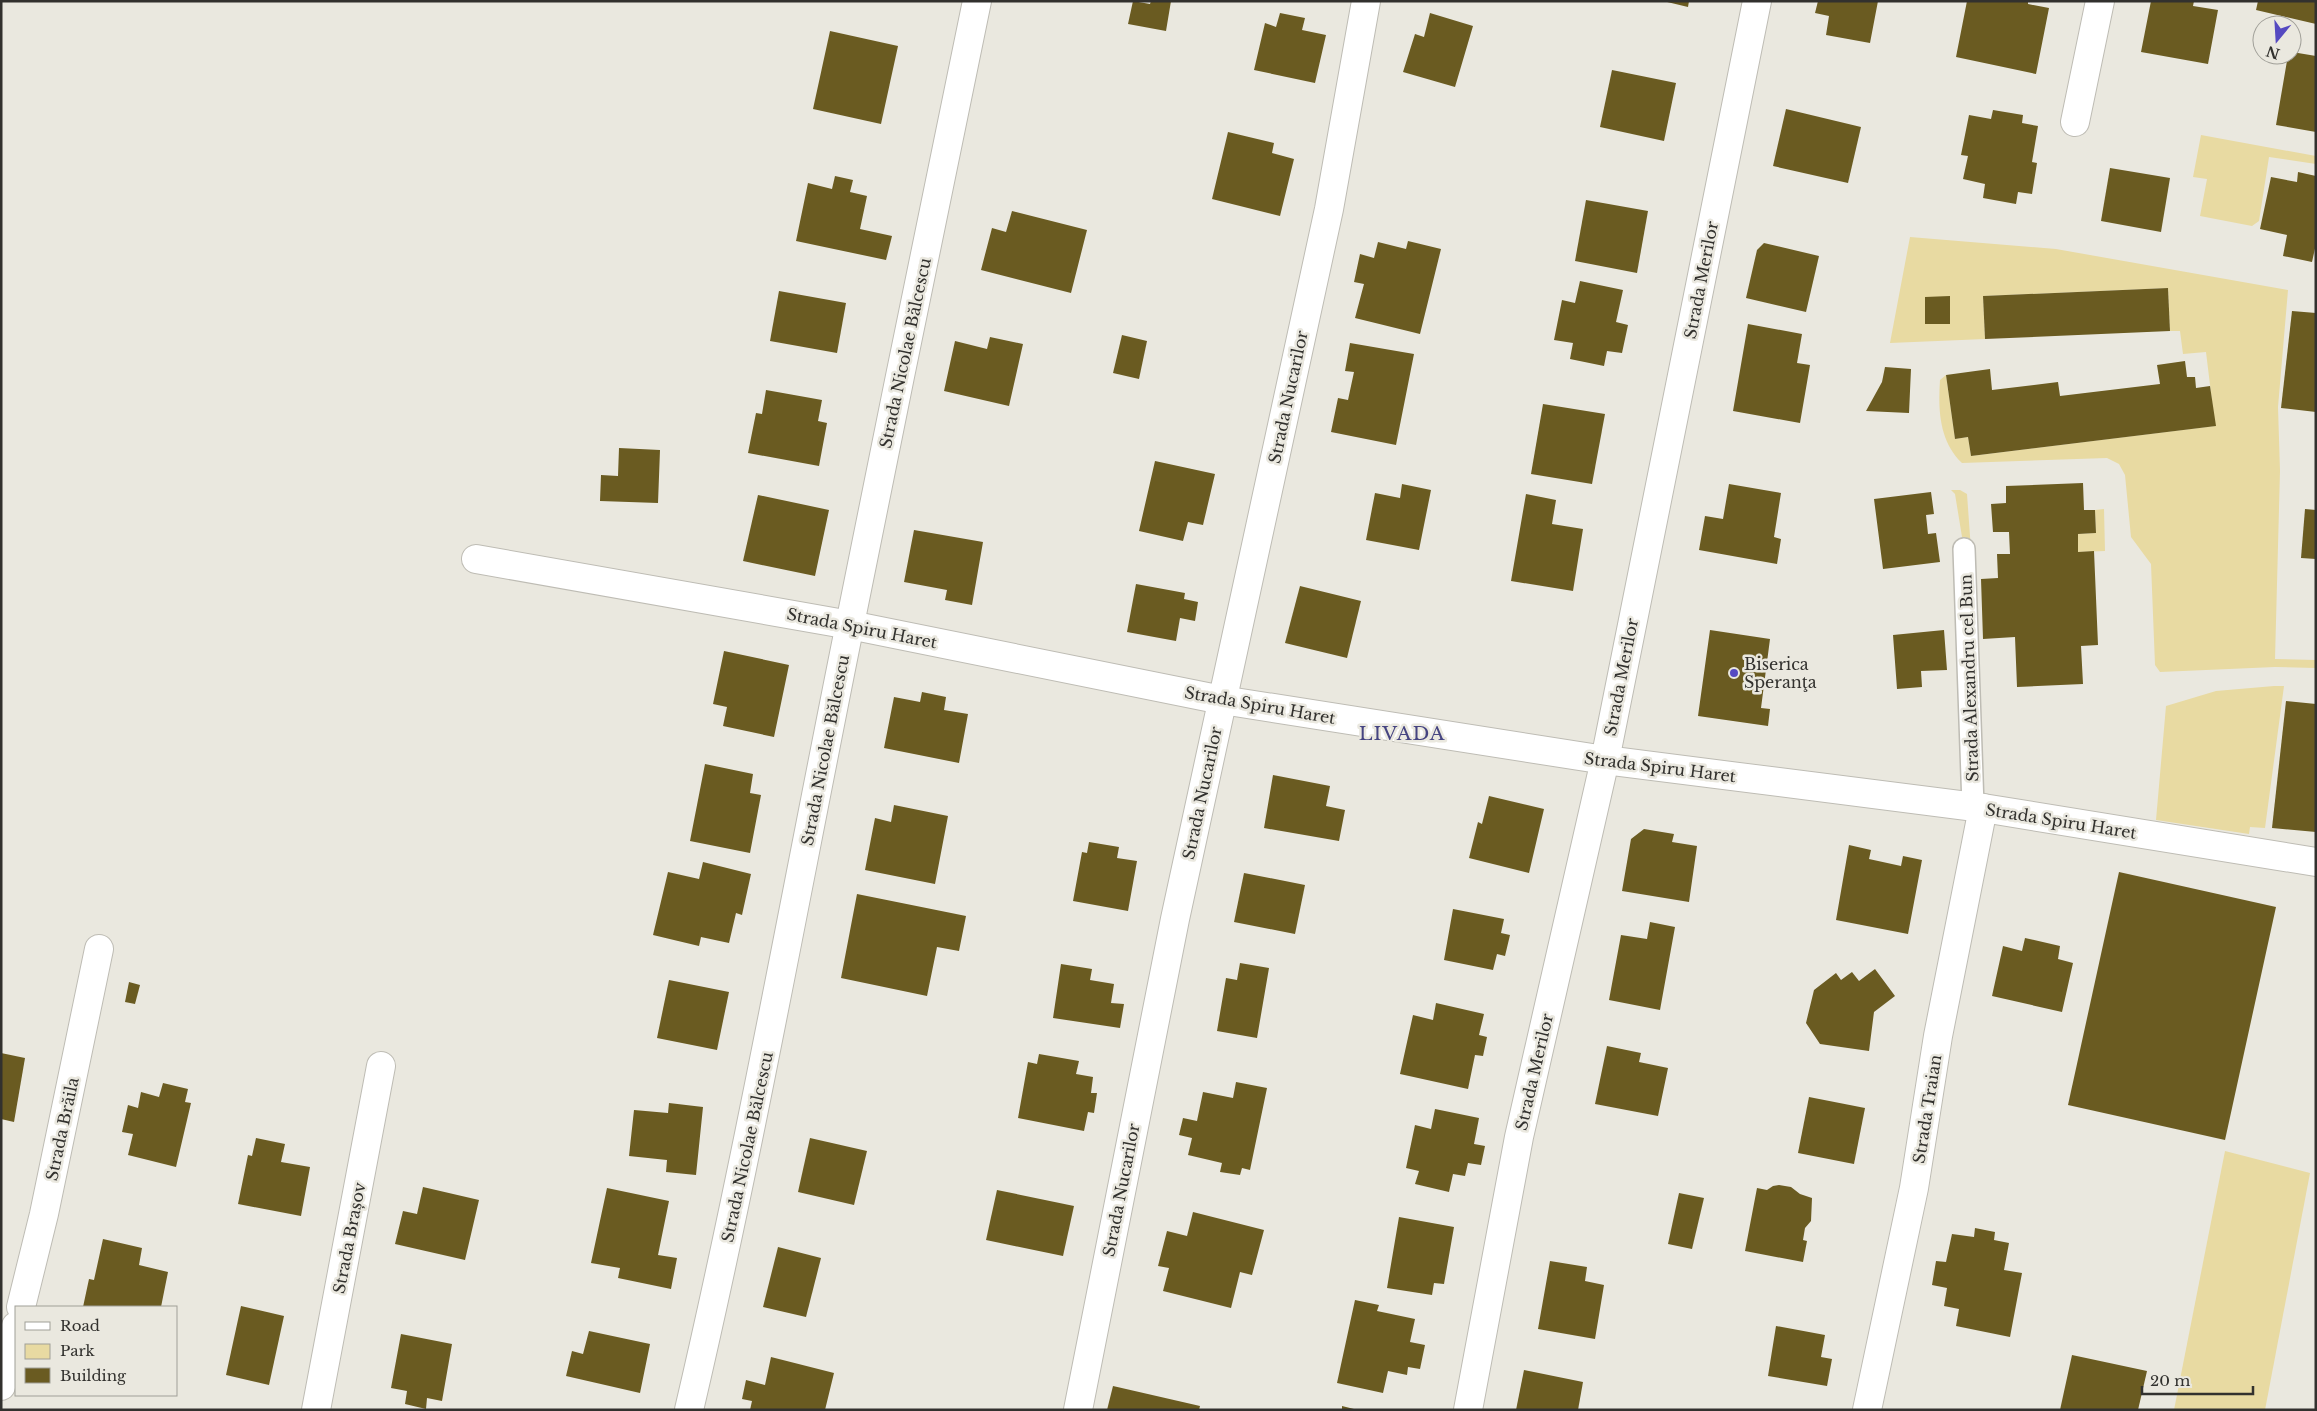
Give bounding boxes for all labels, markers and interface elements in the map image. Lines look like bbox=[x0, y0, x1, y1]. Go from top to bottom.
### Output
north arrow bbox=[2252, 15, 2302, 65]
text: N bbox=[2264, 42, 2282, 63]
street label: Strada Merilor bbox=[1680, 219, 1722, 341]
street label: Strada Nicolae Bălcescu bbox=[875, 256, 935, 450]
street label: Strada Nucarilor bbox=[1264, 328, 1312, 465]
street label: Strada Alexandru cel Bun bbox=[1955, 574, 1983, 782]
street label: Strada Spiru Haret bbox=[785, 604, 939, 652]
street label: Strada Merilor bbox=[1600, 616, 1642, 738]
street label: Strada Nicolae Bălcescu bbox=[797, 653, 853, 847]
place label: Biserica Speranţa bbox=[1744, 654, 1817, 692]
marker: Biserica Speranţa bbox=[1728, 667, 1740, 679]
street label: Strada Spiru Haret bbox=[1183, 682, 1337, 728]
district label: LIVADA bbox=[1359, 722, 1445, 745]
street label: Strada Nucarilor bbox=[1178, 724, 1226, 861]
street label: Strada Spiru Haret bbox=[1583, 748, 1737, 786]
street label: Strada Spiru Haret bbox=[1984, 799, 2138, 843]
street label: Strada Merilor bbox=[1511, 1011, 1557, 1132]
street label: Strada Nicolae Bălcescu bbox=[717, 1050, 777, 1244]
street label: Strada Traian bbox=[1909, 1053, 1945, 1165]
street label: Strada Brăila bbox=[41, 1075, 83, 1183]
street label: Strada Nucarilor bbox=[1098, 1121, 1144, 1258]
street label: Strada Brașov bbox=[328, 1180, 371, 1295]
legend bbox=[15, 1306, 178, 1396]
text: Road bbox=[60, 1316, 100, 1335]
text: Park bbox=[60, 1341, 96, 1360]
scale bar bbox=[2142, 1364, 2253, 1396]
text: Building bbox=[60, 1366, 127, 1385]
text: 20 m bbox=[2150, 1371, 2190, 1390]

